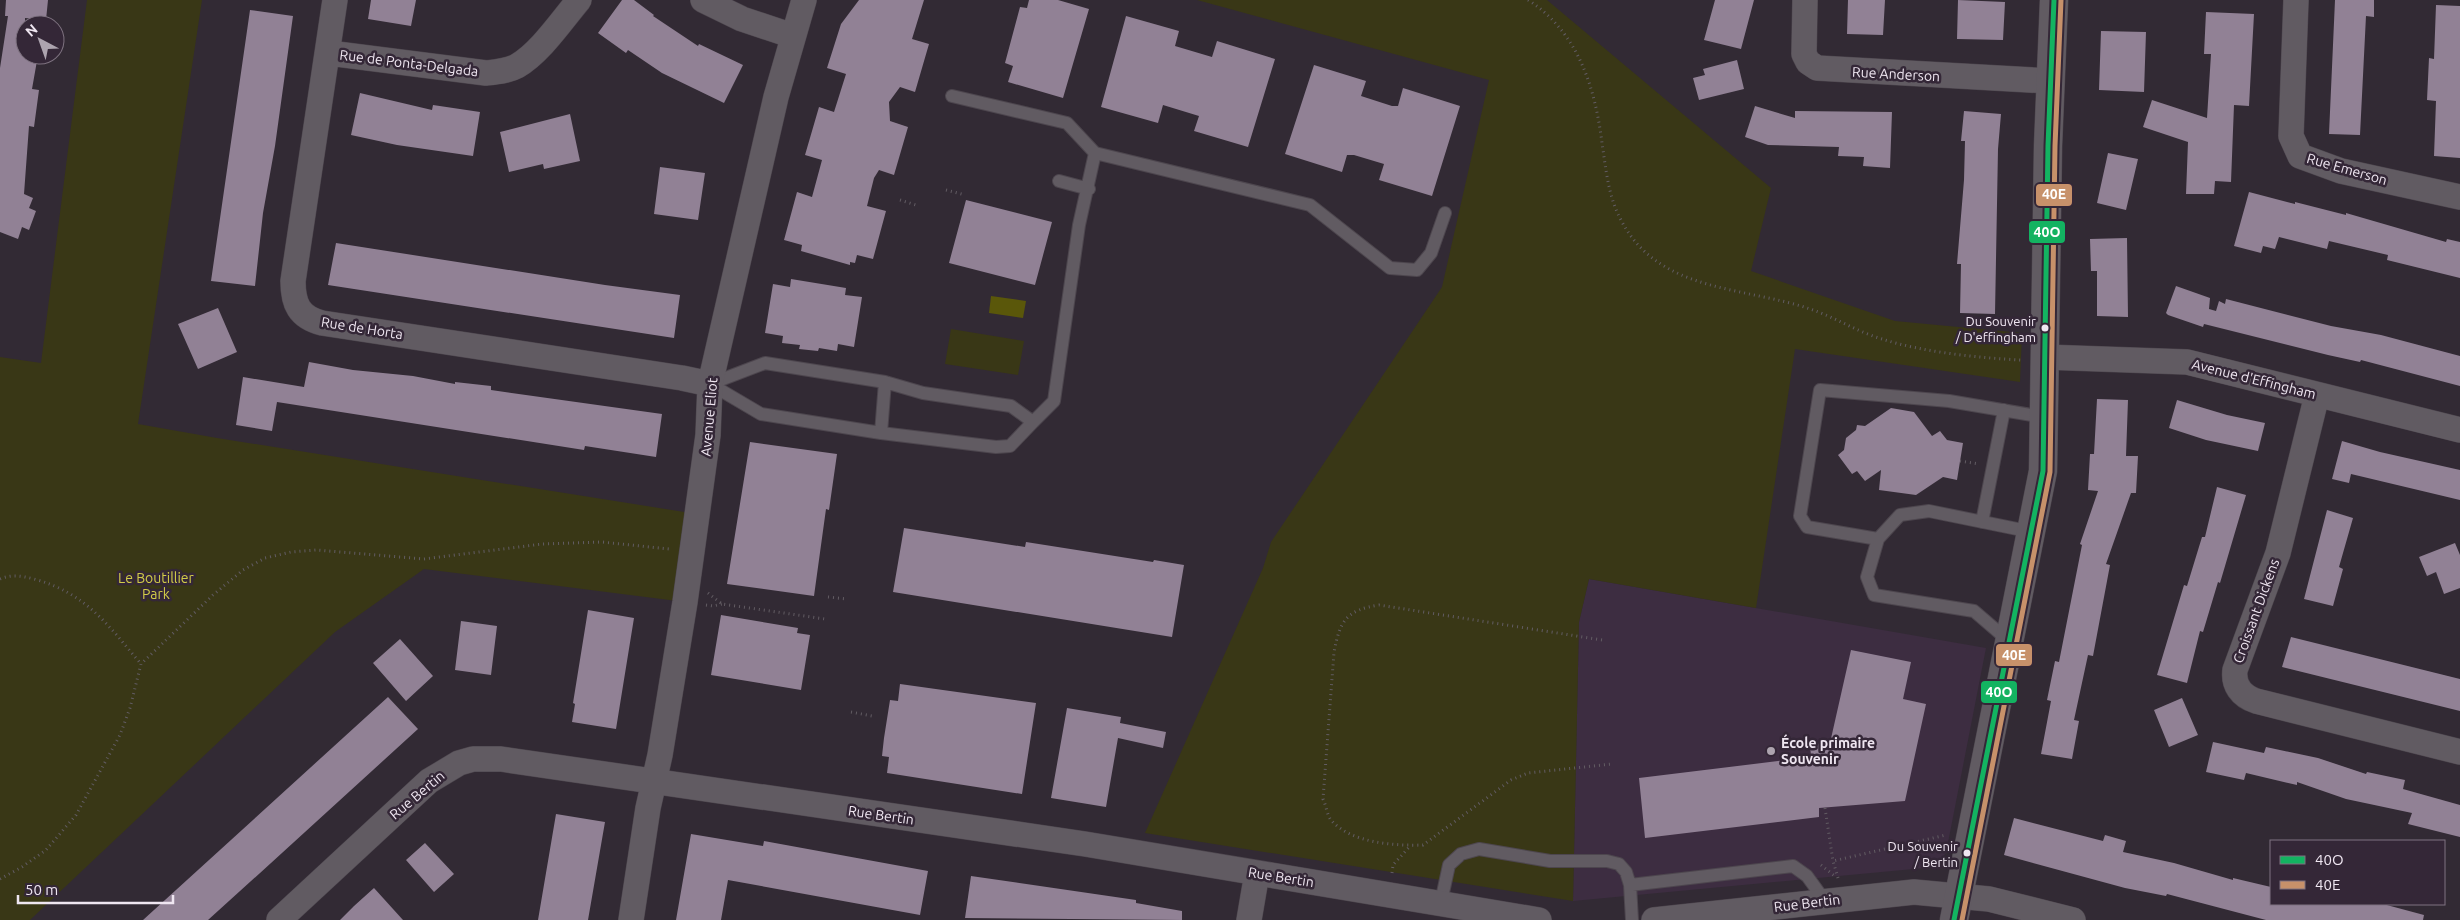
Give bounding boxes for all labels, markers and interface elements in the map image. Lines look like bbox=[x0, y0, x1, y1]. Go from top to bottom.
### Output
north arrow bbox=[15, 15, 65, 65]
text: N bbox=[22, 21, 41, 40]
street label: Rue de Ponta-Delgada bbox=[339, 47, 479, 79]
street label: Rue Anderson bbox=[1852, 64, 1940, 84]
street label: Rue Emerson bbox=[2305, 150, 2389, 188]
line badge: 40E bbox=[2035, 183, 2073, 207]
text: 40E bbox=[2042, 186, 2066, 202]
line badge: 40O bbox=[2028, 220, 2066, 244]
text: 40O bbox=[2034, 224, 2060, 240]
street label: Rue de Horta bbox=[320, 314, 404, 342]
place label: Du Souvenir / D'effingham bbox=[1955, 314, 2036, 344]
marker: Du Souvenir / D'effingham bbox=[2040, 323, 2050, 333]
street label: Avenue d'Effingham bbox=[2190, 356, 2318, 402]
street label: Avenue Eliot bbox=[698, 376, 720, 457]
street label: Croissant Dickens bbox=[2230, 557, 2282, 665]
park label: Le Boutillier Park bbox=[118, 570, 195, 602]
line badge: 40E bbox=[1995, 643, 2033, 667]
text: 40E bbox=[2002, 647, 2026, 663]
line badge: 40O bbox=[1980, 680, 2018, 704]
text: 40O bbox=[1986, 684, 2012, 700]
place label: École primaire Souvenir bbox=[1781, 734, 1875, 767]
marker: École primaire Souvenir bbox=[1765, 745, 1777, 757]
street label: Rue Bertin bbox=[386, 768, 448, 822]
street label: Rue Bertin bbox=[847, 802, 915, 828]
place label: Du Souvenir / Bertin bbox=[1888, 839, 1958, 869]
legend bbox=[2270, 840, 2445, 905]
marker: Du Souvenir / Bertin bbox=[1962, 848, 1972, 858]
text: 40O bbox=[2315, 851, 2344, 868]
street label: Rue Bertin bbox=[1247, 864, 1315, 890]
scale bar bbox=[18, 872, 172, 904]
text: 40E bbox=[2315, 876, 2340, 893]
text: 50 m bbox=[25, 881, 58, 898]
street label: Rue Bertin bbox=[1773, 891, 1841, 915]

